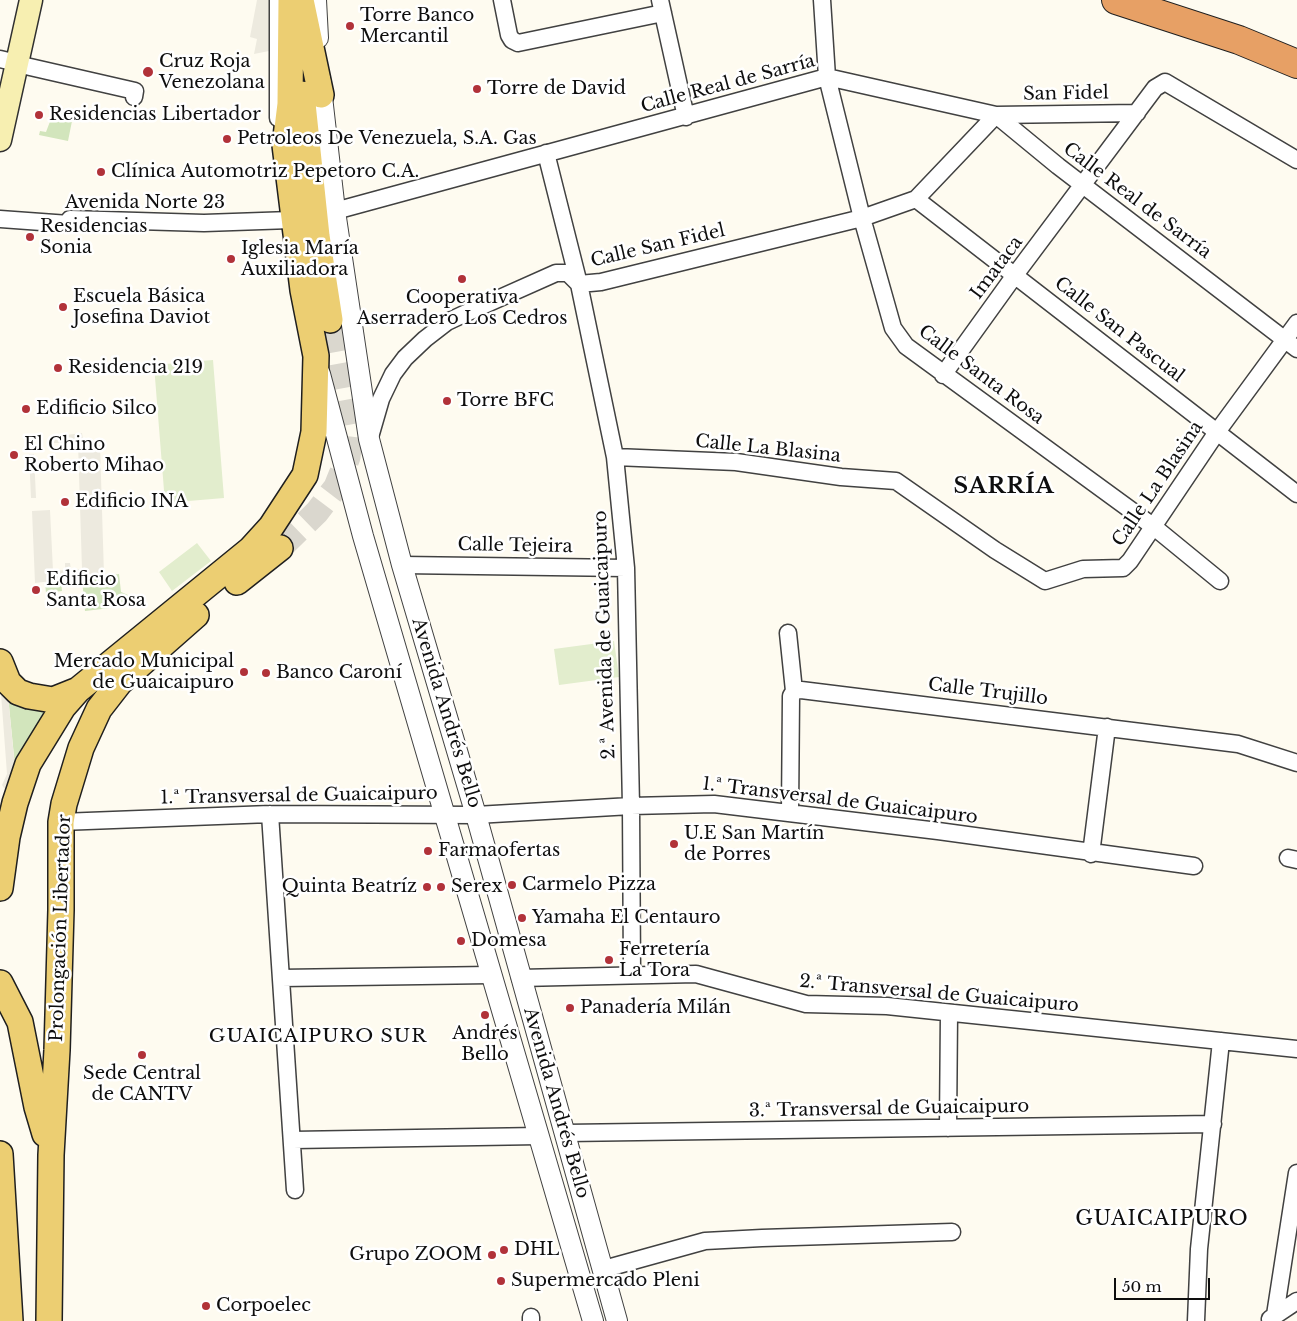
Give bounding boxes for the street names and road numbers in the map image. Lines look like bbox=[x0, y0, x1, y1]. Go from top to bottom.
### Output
street label: Calle Real de Sarría bbox=[639, 50, 817, 118]
street label: San Fidel bbox=[1023, 82, 1109, 106]
street label: Calle Real de Sarría bbox=[1059, 138, 1215, 264]
street label: Avenida Norte 23 bbox=[65, 192, 225, 214]
street label: Calle San Fidel bbox=[589, 220, 727, 272]
street label: Imataca bbox=[966, 232, 1028, 304]
street label: Calle San Pascual bbox=[1050, 273, 1188, 387]
street label: Calle Santa Rosa bbox=[914, 321, 1048, 429]
street label: Calle La Blasina bbox=[1108, 417, 1208, 551]
street label: Calle La Blasina bbox=[694, 431, 842, 467]
street label: 2.ª Avenida de Guaicaipuro bbox=[590, 510, 620, 760]
street label: Calle Tejeira bbox=[457, 534, 573, 558]
street label: Avenida Andrés Bello bbox=[407, 615, 485, 811]
street label: Calle Trujillo bbox=[927, 674, 1049, 710]
street label: 1.ª Transversal de Guaicaipuro bbox=[701, 773, 979, 829]
street label: 1.ª Transversal de Guaicaipuro bbox=[160, 783, 438, 809]
street label: Prolongación Libertador bbox=[46, 814, 76, 1042]
street label: 2.ª Transversal de Guaicaipuro bbox=[798, 971, 1080, 1017]
street label: Avenida Andrés Bello bbox=[518, 1005, 594, 1201]
street label: 3.ª Transversal de Guaicaipuro bbox=[749, 1096, 1029, 1122]

